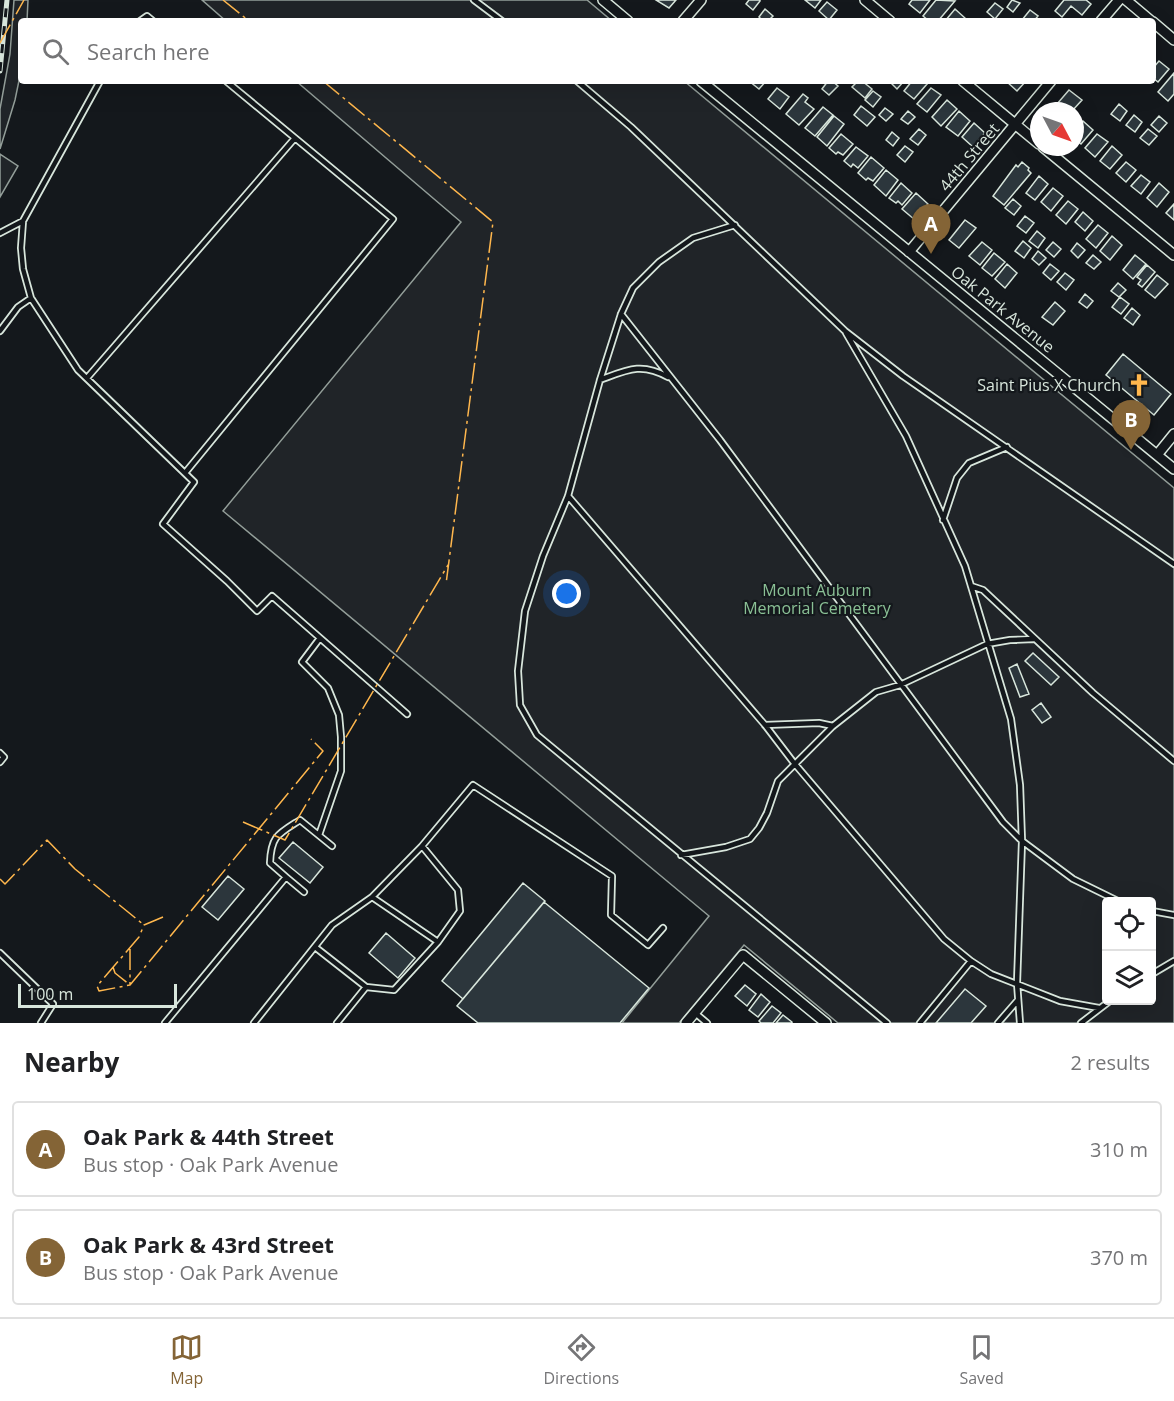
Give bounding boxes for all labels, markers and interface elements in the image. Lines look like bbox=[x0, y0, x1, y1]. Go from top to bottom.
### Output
search box bbox=[18, 18, 1156, 84]
icon: search bbox=[39, 35, 72, 68]
text: Search here bbox=[87, 36, 210, 66]
north arrow bbox=[1030, 102, 1084, 156]
street label: 44th Street bbox=[934, 118, 1004, 196]
pin: A bbox=[912, 204, 950, 254]
street label: Oak Park Avenue bbox=[947, 260, 1059, 358]
church icon: Saint Pius X Church bbox=[1126, 372, 1152, 398]
place label: Saint Pius X Church bbox=[977, 374, 1121, 396]
pin: B bbox=[1112, 400, 1150, 450]
your location bbox=[552, 579, 581, 608]
park label: Mount Auburn Memorial Cemetery bbox=[743, 579, 892, 619]
map controls bbox=[1102, 897, 1156, 1005]
button: locate bbox=[1102, 897, 1156, 951]
button: layers bbox=[1102, 951, 1156, 1005]
scale bar bbox=[18, 981, 177, 1008]
text: 100 m bbox=[27, 983, 73, 1005]
text: Nearby bbox=[24, 1044, 119, 1080]
text: 2 results bbox=[1070, 1049, 1150, 1076]
text: Oak Park & 44th Street bbox=[83, 1121, 334, 1151]
text: A bbox=[39, 1136, 52, 1163]
text: 310 m bbox=[1090, 1136, 1148, 1163]
text: Bus stop · Oak Park Avenue bbox=[83, 1151, 339, 1178]
text: Oak Park & 43rd Street bbox=[83, 1229, 334, 1259]
text: B bbox=[39, 1244, 52, 1271]
text: 370 m bbox=[1090, 1244, 1148, 1271]
text: Bus stop · Oak Park Avenue bbox=[83, 1259, 339, 1286]
tab: Map bbox=[170, 1331, 203, 1389]
tab: Directions bbox=[544, 1331, 619, 1389]
tab: Saved bbox=[959, 1331, 1004, 1389]

